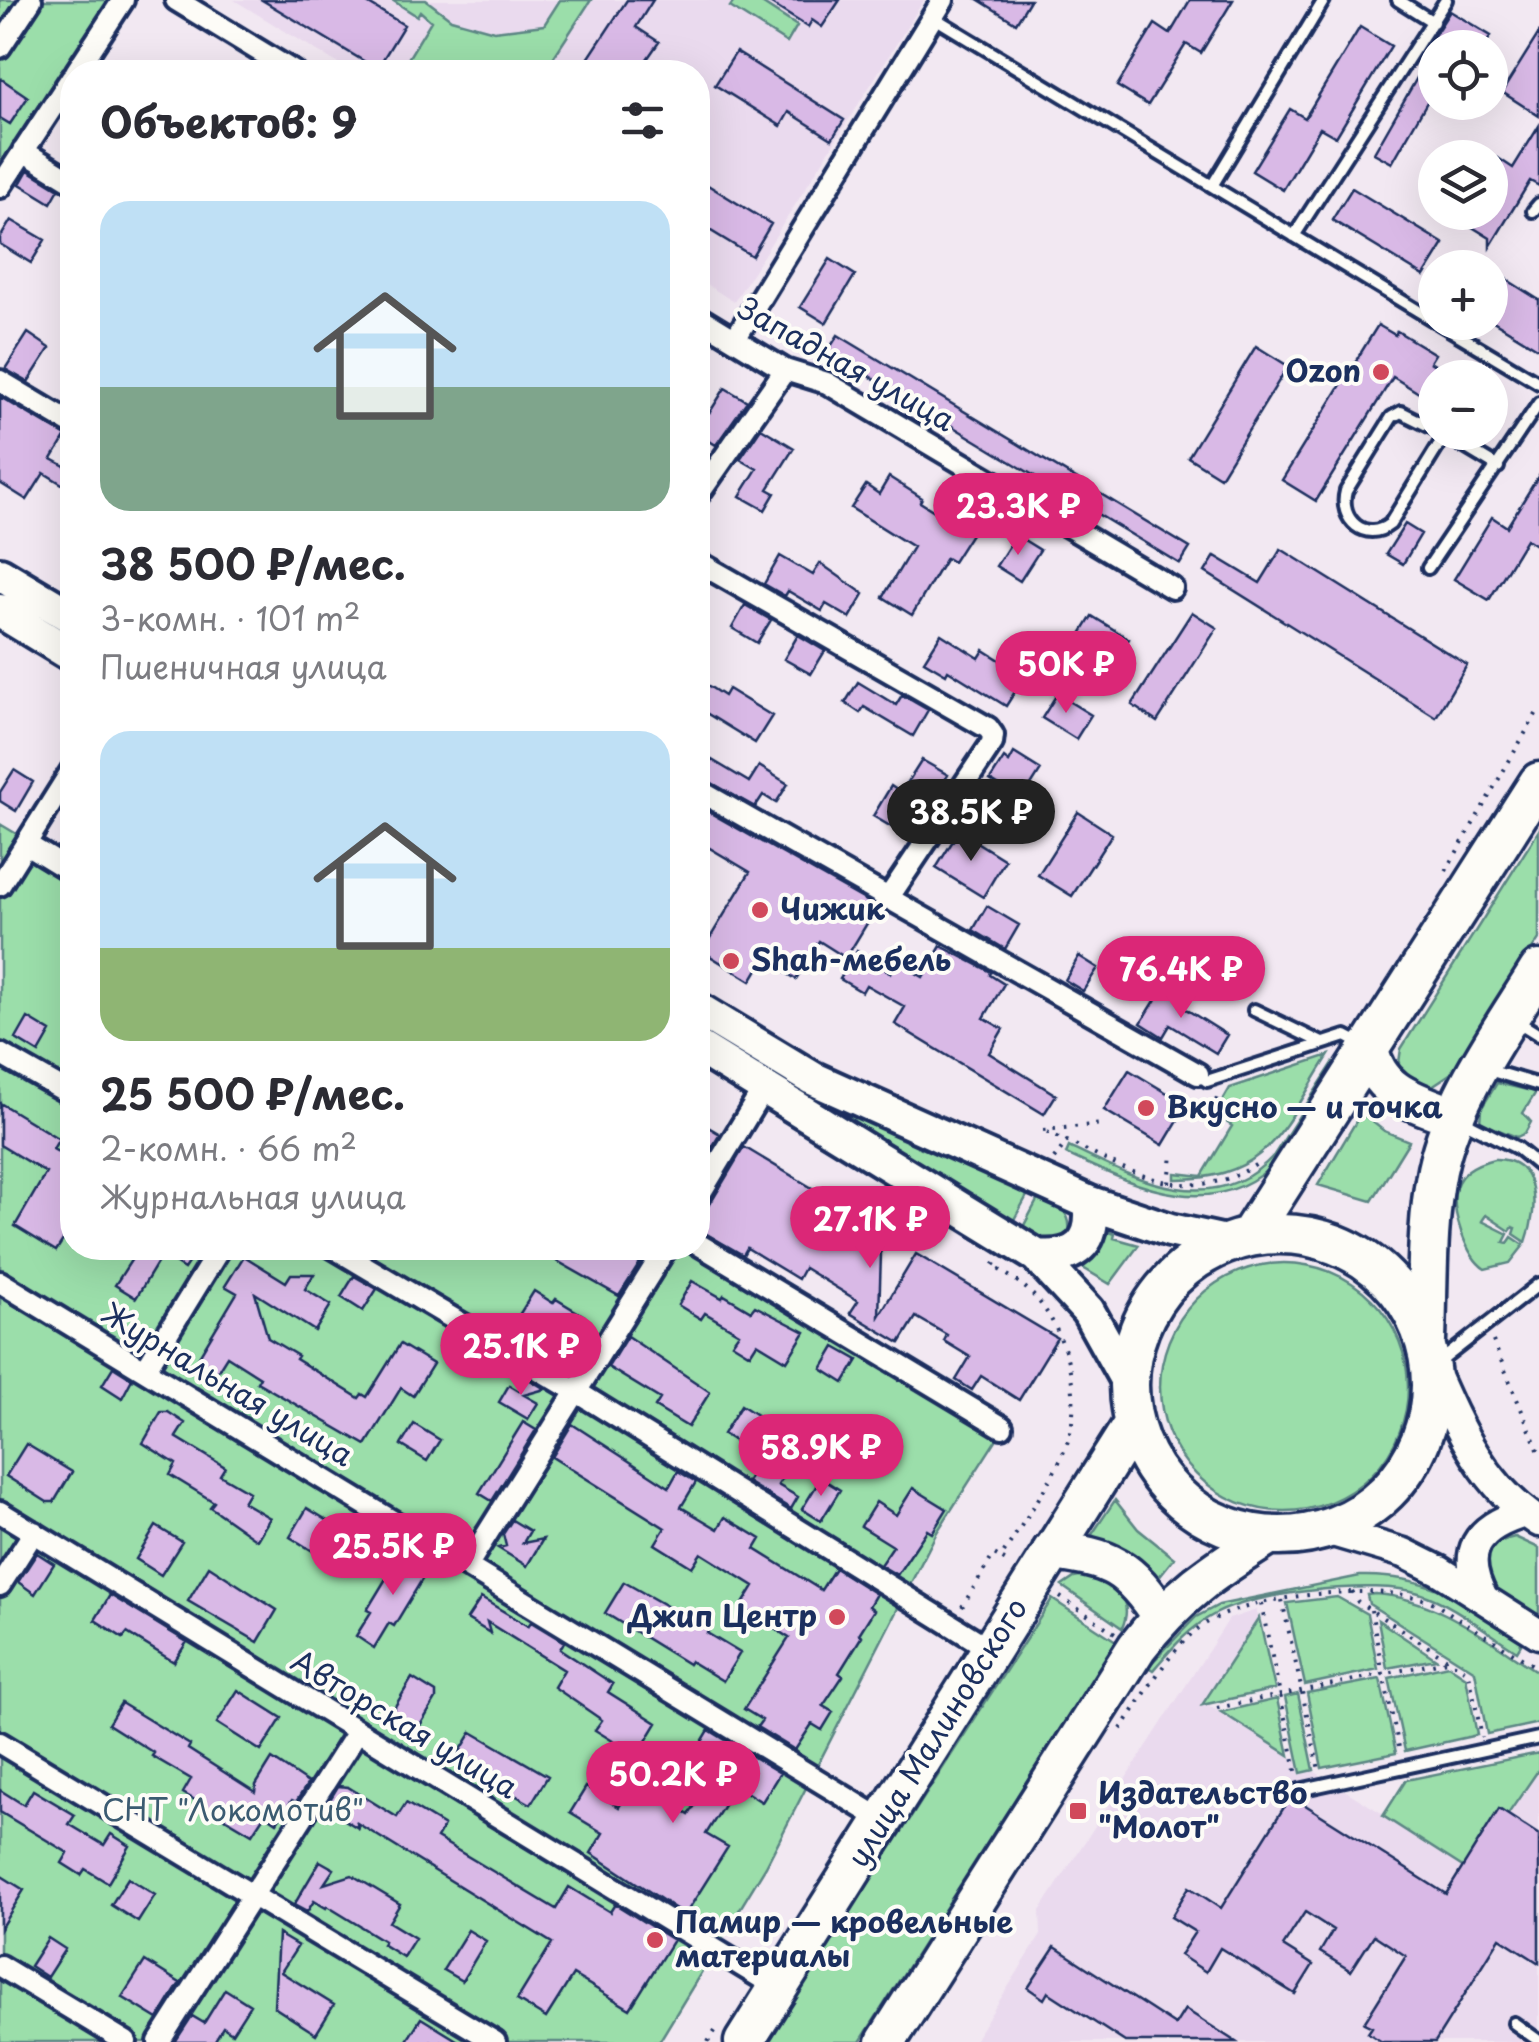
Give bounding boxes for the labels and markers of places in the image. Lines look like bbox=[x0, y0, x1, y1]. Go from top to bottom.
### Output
place label: Ozon bbox=[1286, 347, 1361, 392]
marker: Ozon bbox=[1370, 361, 1392, 383]
pin: 23.3K ₽ bbox=[926, 473, 1110, 558]
pin: 50K ₽ bbox=[996, 631, 1136, 716]
pin: 38.5K ₽ bbox=[879, 779, 1063, 864]
place label: Чижик bbox=[780, 885, 886, 930]
marker: Чижик bbox=[749, 899, 771, 921]
place label: Shah-мебель bbox=[751, 936, 951, 981]
pin: 76.4K ₽ bbox=[1089, 936, 1273, 1021]
marker: Shah-мебель bbox=[720, 950, 742, 972]
place label: Вкусно — и точка bbox=[1166, 1083, 1443, 1128]
marker: Вкусно — и точка bbox=[1135, 1097, 1157, 1119]
pin: 27.1K ₽ bbox=[778, 1186, 962, 1271]
pin: 25.1K ₽ bbox=[429, 1313, 613, 1398]
pin: 58.9K ₽ bbox=[729, 1414, 913, 1499]
pin: 25.5K ₽ bbox=[301, 1513, 485, 1598]
place label: Джип Центр bbox=[627, 1592, 817, 1637]
marker: Джип Центр bbox=[826, 1606, 848, 1628]
pin: 50.2K ₽ bbox=[581, 1741, 765, 1826]
place label: Издательство "Молот" bbox=[1098, 1769, 1308, 1848]
marker: Издательство "Молот" bbox=[1067, 1800, 1089, 1822]
place label: Памир — кровельные материалы bbox=[675, 1898, 1013, 1977]
marker: Памир — кровельные материалы bbox=[644, 1929, 666, 1951]

